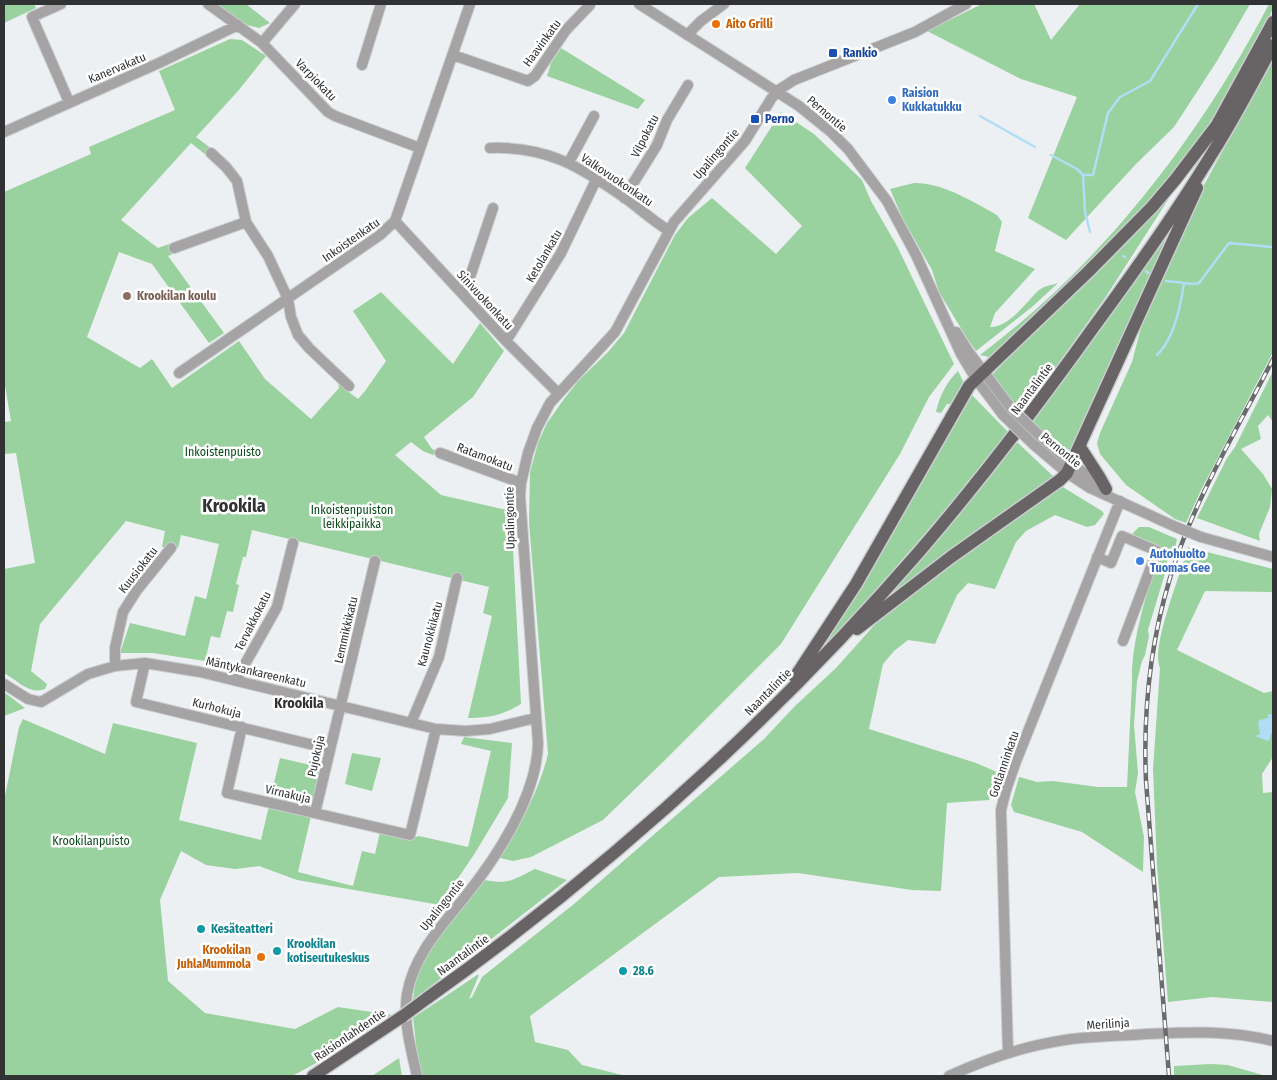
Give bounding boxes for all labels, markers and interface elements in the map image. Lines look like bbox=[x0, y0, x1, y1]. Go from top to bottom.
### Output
street label: Haavinkatu bbox=[520, 17, 564, 69]
place label: Aito Grilli bbox=[725, 17, 773, 31]
marker: Aito Grilli bbox=[710, 18, 722, 30]
place label: Rankio bbox=[843, 46, 878, 60]
marker: Rankio bbox=[827, 47, 839, 59]
street label: Kanervakatu bbox=[86, 50, 148, 86]
street label: Varpiokatu bbox=[293, 56, 339, 104]
place label: Raision Kukkatukku bbox=[902, 86, 962, 114]
street label: Pernontie bbox=[804, 93, 850, 135]
marker: Raision Kukkatukku bbox=[886, 94, 898, 106]
street label: Vilpokatu bbox=[628, 112, 662, 160]
place label: Perno bbox=[765, 112, 795, 126]
marker: Perno bbox=[749, 113, 761, 125]
street label: Upalingontie bbox=[690, 126, 742, 182]
street label: Valkovuokonkatu bbox=[578, 151, 656, 209]
street label: Inkoistenkatu bbox=[320, 215, 382, 265]
street label: Ketolankatu bbox=[523, 227, 565, 285]
street label: Sinivuokonkatu bbox=[454, 267, 516, 333]
place label: Krookilan koulu bbox=[137, 289, 216, 303]
marker: Krookilan koulu bbox=[121, 290, 133, 302]
street label: Naantalintie bbox=[1008, 361, 1056, 417]
street label: Pernontie bbox=[1038, 429, 1084, 471]
street label: Ratamokatu bbox=[455, 440, 515, 474]
park label: Inkoistenpuisto bbox=[185, 445, 261, 459]
street label: Upalingontie bbox=[502, 487, 518, 549]
district label: Krookila bbox=[202, 495, 266, 517]
park label: Inkoistenpuiston leikkipaikka bbox=[311, 503, 393, 531]
street label: Kuusiokatu bbox=[116, 544, 160, 596]
place label: Autohuolto Tuomas Gee bbox=[1149, 547, 1210, 575]
marker: Autohuolto Tuomas Gee bbox=[1134, 555, 1146, 567]
street label: Tervakkokatu bbox=[232, 589, 274, 653]
street label: Lemmikkikatu bbox=[332, 595, 360, 665]
street label: Kaunokkikatu bbox=[415, 600, 445, 668]
street label: Mäntykankareenkatu bbox=[205, 654, 307, 690]
street label: Naantalintie bbox=[742, 666, 794, 718]
street label: Kurhokuja bbox=[191, 695, 243, 721]
district label: Krookila bbox=[274, 695, 324, 712]
street label: Gotlanninkatu bbox=[986, 729, 1022, 799]
street label: Pujokuja bbox=[304, 734, 328, 778]
street label: Virnakuja bbox=[264, 782, 312, 806]
park label: Krookilanpuisto bbox=[52, 834, 130, 848]
street label: Upalingontie bbox=[417, 876, 467, 934]
place label: Kesäteatteri bbox=[211, 922, 273, 936]
marker: Kesäteatteri bbox=[195, 923, 207, 935]
street label: Naantalintie bbox=[434, 932, 492, 978]
place label: Krookilan kotiseutukeskus bbox=[287, 937, 370, 965]
place label: Krookilan JuhlaMummola bbox=[176, 943, 251, 971]
marker: Krookilan kotiseutukeskus bbox=[271, 945, 283, 957]
marker: Krookilan JuhlaMummola bbox=[255, 951, 267, 963]
place label: 28.6 bbox=[632, 964, 654, 978]
marker: 28.6 bbox=[617, 965, 629, 977]
street label: Raisionlahdentie bbox=[312, 1006, 388, 1064]
street label: Merilinja bbox=[1086, 1016, 1130, 1032]

